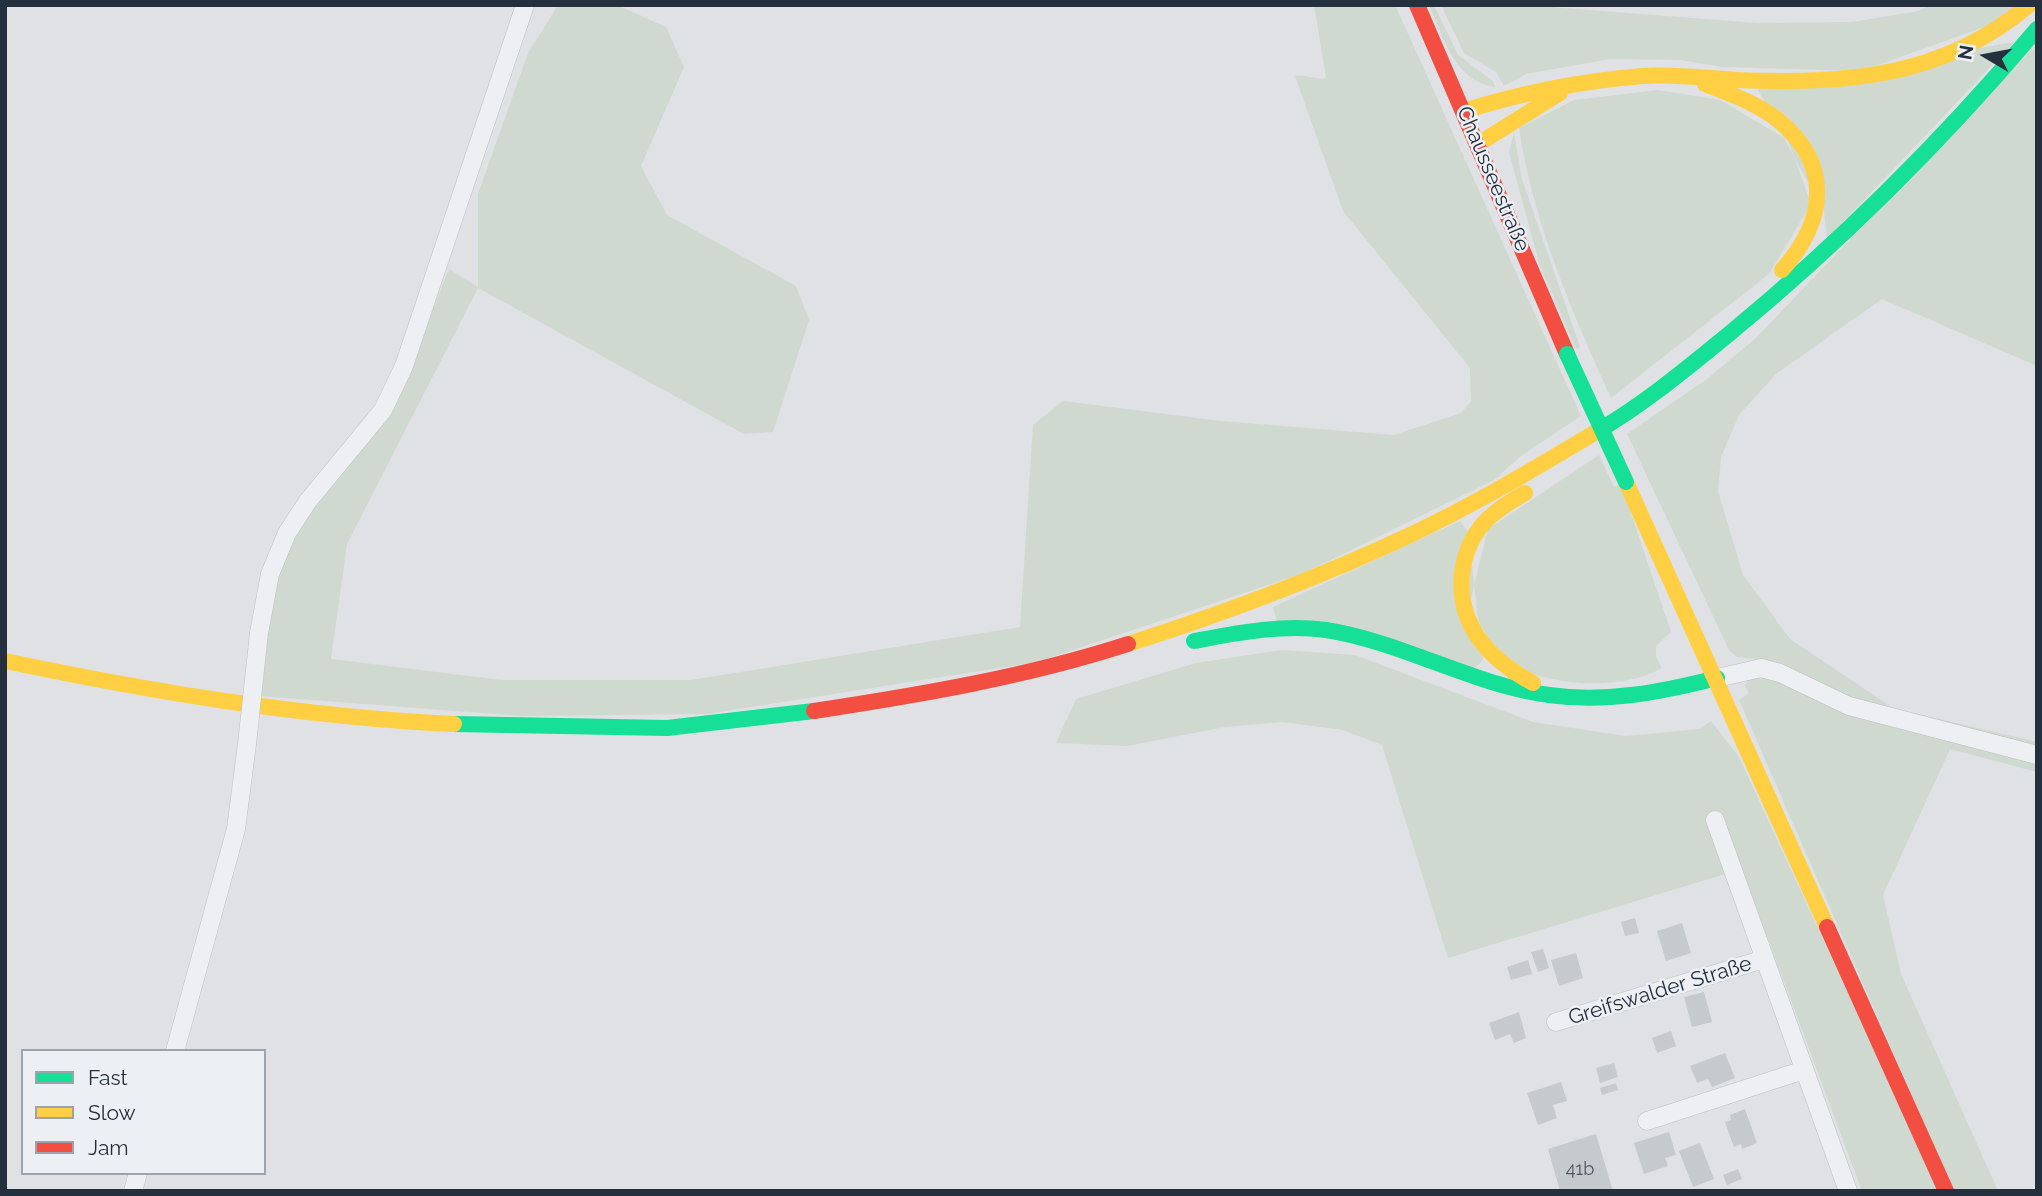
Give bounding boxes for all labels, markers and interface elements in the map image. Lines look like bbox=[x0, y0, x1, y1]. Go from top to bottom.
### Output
north arrow bbox=[1951, 21, 2021, 91]
text: N bbox=[1953, 43, 1977, 61]
street label: Chausseestraße bbox=[1451, 103, 1535, 255]
street label: Greifswalder Straße bbox=[1565, 951, 1755, 1031]
legend bbox=[21, 1049, 266, 1175]
text: Fast bbox=[88, 1065, 128, 1090]
text: Slow bbox=[88, 1100, 136, 1125]
text: Jam bbox=[88, 1135, 129, 1160]
house number: 41b bbox=[1566, 1159, 1594, 1181]

